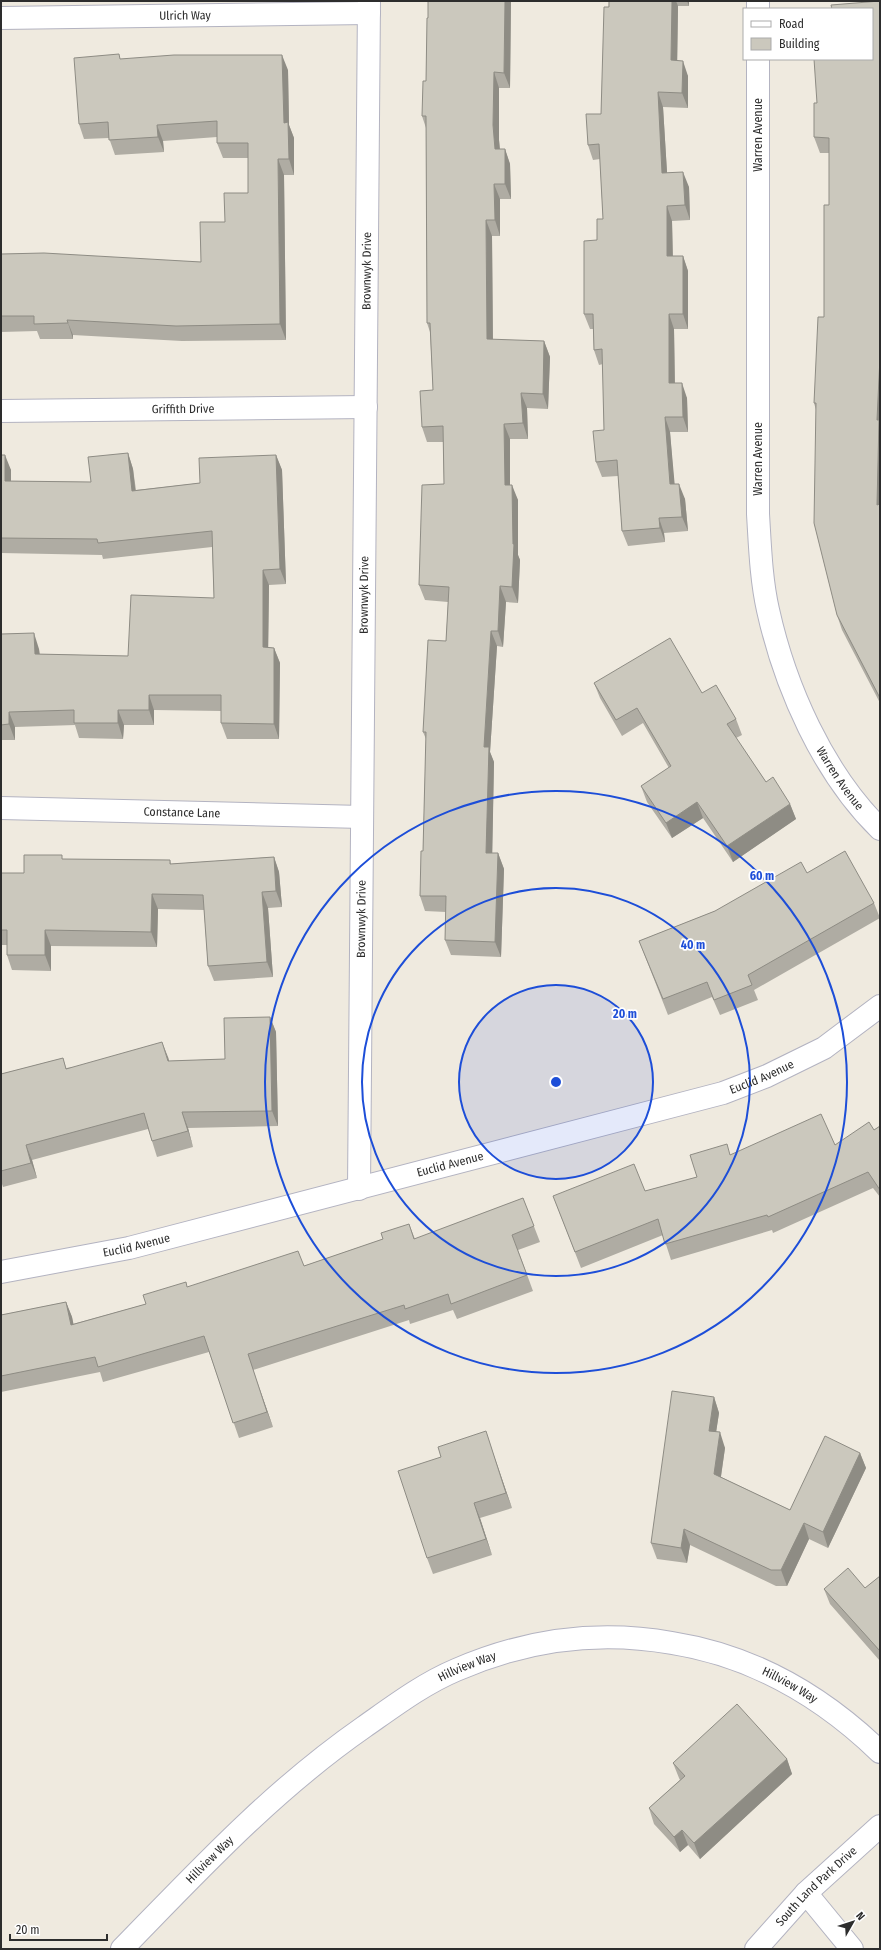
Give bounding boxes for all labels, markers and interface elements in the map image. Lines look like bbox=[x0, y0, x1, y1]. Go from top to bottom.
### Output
street label: Ulrich Way bbox=[159, 8, 211, 23]
legend bbox=[743, 8, 873, 60]
text: Road bbox=[779, 17, 804, 31]
text: Building bbox=[779, 37, 820, 51]
street label: Warren Avenue bbox=[751, 98, 765, 172]
street label: Brownwyk Drive bbox=[359, 232, 374, 310]
street label: Griffith Drive bbox=[152, 402, 214, 416]
street label: Warren Avenue bbox=[751, 422, 765, 496]
street label: Brownwyk Drive bbox=[357, 556, 371, 634]
street label: Warren Avenue bbox=[813, 744, 867, 813]
street label: Constance Lane bbox=[143, 805, 221, 820]
text: 60 m bbox=[750, 869, 774, 883]
street label: Brownwyk Drive bbox=[354, 880, 369, 958]
text: 40 m bbox=[681, 938, 705, 952]
text: 20 m bbox=[612, 1007, 637, 1021]
street label: Euclid Avenue bbox=[728, 1057, 796, 1097]
centre of rings bbox=[549, 1075, 563, 1089]
street label: Euclid Avenue bbox=[415, 1149, 485, 1180]
street label: Euclid Avenue bbox=[102, 1231, 171, 1260]
street label: Hillview Way bbox=[436, 1648, 498, 1684]
street label: Hillview Way bbox=[760, 1664, 821, 1706]
street label: Hillview Way bbox=[183, 1833, 237, 1886]
street label: South Land Park Drive bbox=[773, 1844, 860, 1929]
north arrow bbox=[833, 1902, 873, 1942]
text: N bbox=[853, 1909, 868, 1923]
scale bar bbox=[10, 1916, 107, 1942]
text: 20 m bbox=[16, 1923, 40, 1937]

